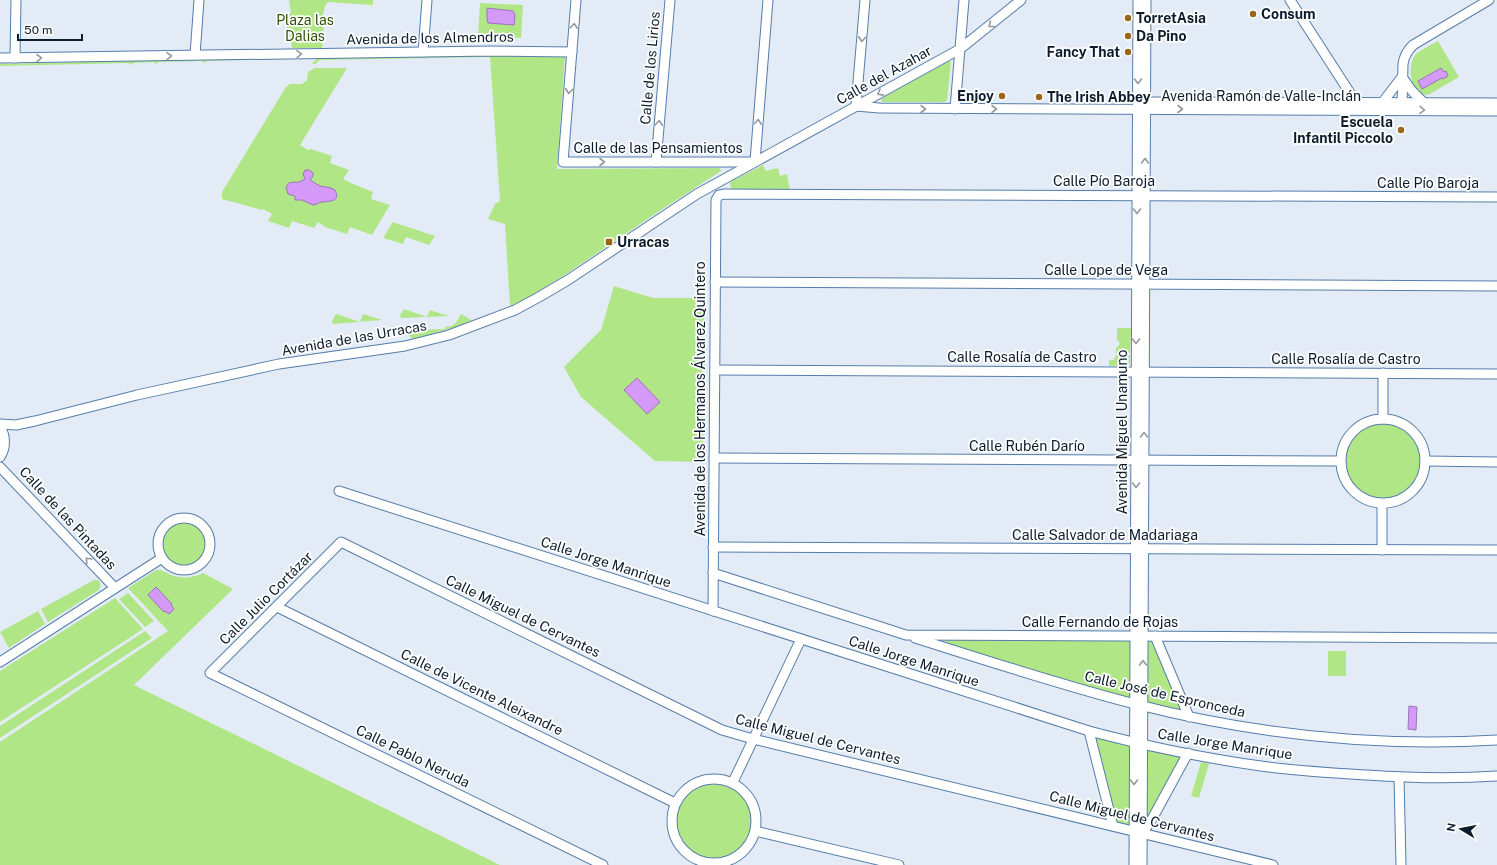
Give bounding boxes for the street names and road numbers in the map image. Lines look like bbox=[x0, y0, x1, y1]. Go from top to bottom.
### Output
street label: Calle de los Lirios bbox=[637, 11, 663, 125]
street label: Avenida de los Almendros bbox=[346, 29, 514, 47]
street label: Calle del Azahar bbox=[834, 42, 934, 108]
street label: Avenida Ramón de Valle-Inclán bbox=[1161, 88, 1361, 104]
street label: Calle de las Pensamientos bbox=[573, 140, 743, 156]
street label: Calle Pío Baroja bbox=[1053, 173, 1155, 189]
street label: Calle Pío Baroja bbox=[1377, 175, 1479, 191]
street label: Avenida de los Hermanos Álvarez Quintero bbox=[691, 261, 708, 537]
street label: Calle Lope de Vega bbox=[1044, 262, 1168, 278]
street label: Avenida de las Urracas bbox=[280, 317, 428, 359]
street label: Calle Rosalía de Castro bbox=[947, 349, 1097, 365]
street label: Avenida Miguel Unamuno bbox=[1114, 349, 1130, 514]
street label: Calle Rosalía de Castro bbox=[1271, 351, 1421, 367]
street label: Calle Rubén Darío bbox=[969, 438, 1085, 454]
street label: Calle de las Pintadas bbox=[16, 463, 120, 573]
street label: Calle Salvador de Madariaga bbox=[1012, 527, 1198, 543]
street label: Calle Jorge Manrique bbox=[539, 533, 673, 591]
street label: Calle Julio Cortázar bbox=[216, 548, 316, 648]
street label: Calle Miguel de Cervantes bbox=[443, 572, 603, 660]
street label: Calle Fernando de Rojas bbox=[1022, 614, 1178, 630]
street label: Calle Jorge Manrique bbox=[847, 632, 981, 690]
street label: Calle de Vicente Aleixandre bbox=[398, 646, 566, 738]
street label: Calle José de Espronceda bbox=[1083, 668, 1247, 720]
street label: Calle Miguel de Cervantes bbox=[734, 711, 902, 767]
street label: Calle Pablo Neruda bbox=[354, 722, 472, 790]
street label: Calle Jorge Manrique bbox=[1156, 725, 1294, 763]
street label: Calle Miguel de Cervantes bbox=[1048, 788, 1216, 844]

